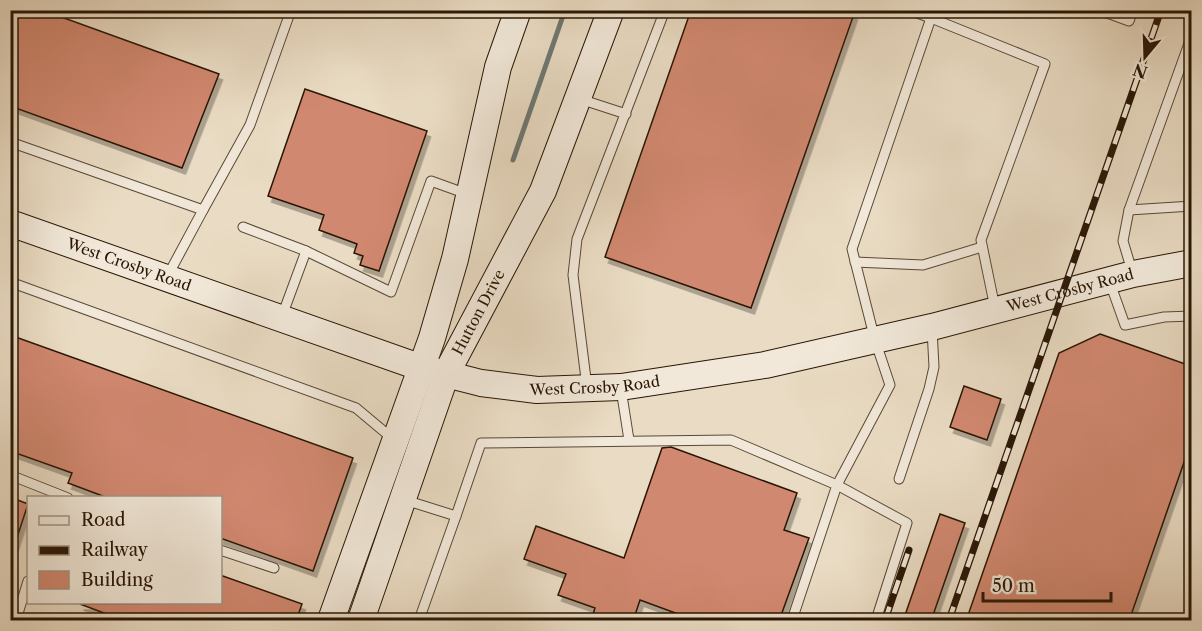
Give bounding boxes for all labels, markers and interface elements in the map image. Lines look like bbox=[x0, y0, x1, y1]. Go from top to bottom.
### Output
north arrow bbox=[1115, 27, 1175, 87]
text: N bbox=[1130, 59, 1150, 83]
street label: West Crosby Road bbox=[63, 233, 194, 295]
street label: West Crosby Road bbox=[1004, 264, 1136, 316]
street label: Hutton Drive bbox=[448, 266, 509, 358]
street label: West Crosby Road bbox=[528, 371, 661, 399]
legend bbox=[27, 496, 222, 604]
text: Road bbox=[81, 509, 126, 531]
text: Railway bbox=[81, 539, 149, 561]
scale bar bbox=[983, 565, 1110, 603]
text: Building bbox=[81, 569, 153, 591]
text: 50 m bbox=[992, 575, 1035, 597]

